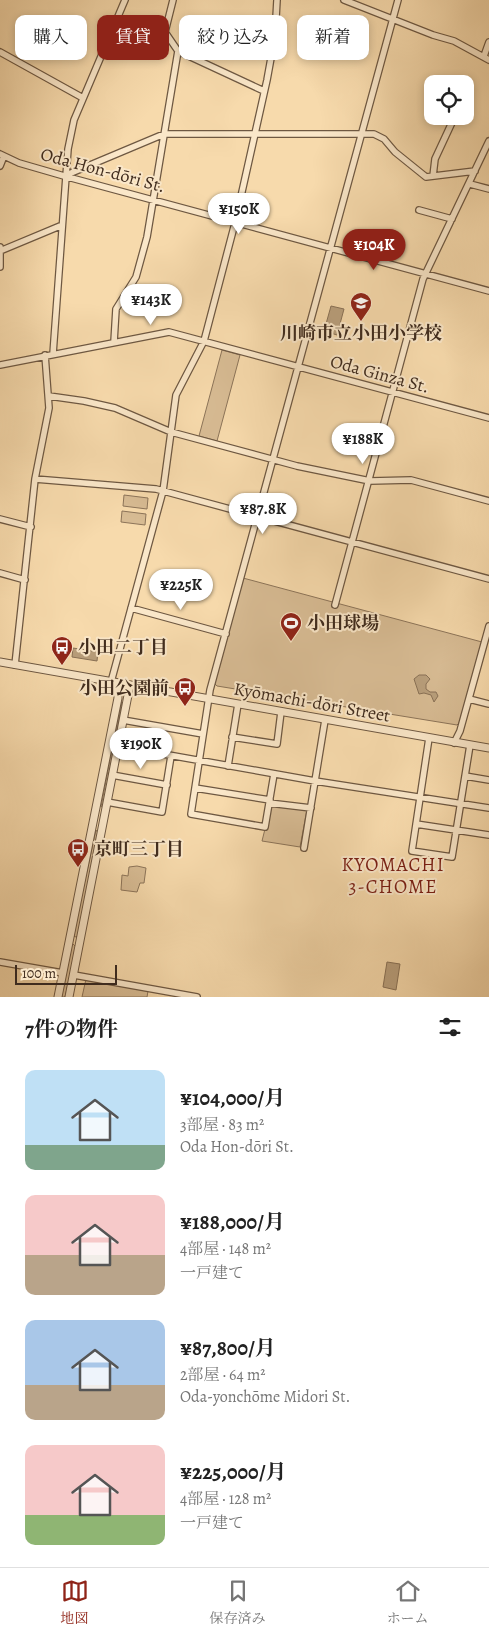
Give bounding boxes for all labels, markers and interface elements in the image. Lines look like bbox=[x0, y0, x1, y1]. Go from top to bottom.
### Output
chip: 購入 bbox=[15, 15, 87, 60]
chip: 賃貸 bbox=[97, 15, 169, 60]
chip: 絞り込み bbox=[179, 15, 287, 60]
chip: 新着 bbox=[297, 15, 369, 60]
map controls bbox=[424, 75, 474, 125]
button: locate bbox=[424, 75, 474, 125]
street label: Oda Hon-dōri St. bbox=[38, 142, 168, 198]
pin: ¥150K bbox=[204, 192, 274, 235]
text: ¥150K bbox=[219, 198, 259, 220]
pin: ¥104K bbox=[339, 228, 409, 271]
text: ¥104K bbox=[354, 234, 395, 256]
pin: ¥143K bbox=[116, 284, 186, 326]
text: ¥143K bbox=[131, 289, 171, 311]
school or university icon: 川崎市立小田小学校 bbox=[349, 291, 373, 322]
place label: 川崎市立小田小学校 bbox=[280, 321, 442, 345]
street label: Oda Ginza St. bbox=[328, 349, 432, 399]
pin: ¥188K bbox=[328, 422, 398, 465]
text: ¥188K bbox=[343, 428, 383, 450]
pin: ¥87.8K bbox=[222, 492, 304, 535]
text: ¥87.8K bbox=[240, 498, 286, 520]
pin: ¥225K bbox=[146, 568, 216, 611]
text: ¥225K bbox=[160, 574, 202, 596]
sports icon: 小田球場 bbox=[279, 611, 303, 642]
place label: 小田球場 bbox=[307, 611, 379, 635]
bus stop icon: 小田二丁目 bbox=[50, 635, 74, 666]
place label: 小田二丁目 bbox=[78, 635, 168, 659]
place label: 小田公園前 bbox=[79, 676, 169, 700]
bus stop icon: 小田公園前 bbox=[173, 676, 197, 707]
street label: Kyōmachi-dōri Street bbox=[232, 676, 392, 728]
pin: ¥190K bbox=[106, 728, 176, 770]
text: ¥190K bbox=[121, 733, 161, 755]
bus stop icon: 京町三丁目 bbox=[66, 837, 90, 868]
place label: 京町三丁目 bbox=[94, 837, 184, 861]
district label: KYOMACHI 3-CHOME bbox=[341, 852, 445, 900]
scale bar bbox=[15, 962, 118, 985]
text: 100 m bbox=[22, 964, 56, 983]
icon: filters bbox=[436, 1013, 464, 1041]
text: 7件の物件 bbox=[25, 1015, 118, 1043]
text: ¥104,000/月 bbox=[180, 1084, 285, 1112]
icon: home bbox=[65, 1090, 125, 1150]
text: 3部屋 · 83 m² bbox=[180, 1114, 264, 1136]
text: Oda Hon-dōri St. bbox=[180, 1136, 294, 1158]
text: ¥188,000/月 bbox=[180, 1208, 285, 1236]
icon: home bbox=[65, 1215, 125, 1275]
text: 4部屋 · 148 m² bbox=[180, 1238, 271, 1260]
text: 一戸建て bbox=[180, 1262, 244, 1284]
text: ¥87,800/月 bbox=[180, 1334, 276, 1362]
icon: home bbox=[65, 1340, 125, 1400]
text: 2部屋 · 64 m² bbox=[180, 1364, 266, 1386]
text: Oda-yonchōme Midori St. bbox=[180, 1386, 350, 1408]
text: ¥225,000/月 bbox=[180, 1458, 287, 1486]
icon: home bbox=[65, 1465, 125, 1525]
text: 4部屋 · 128 m² bbox=[180, 1488, 271, 1510]
text: 一戸建て bbox=[180, 1512, 244, 1534]
tab: 地図 bbox=[61, 1577, 89, 1628]
tab: 保存済み bbox=[210, 1577, 266, 1628]
tab: ホーム bbox=[387, 1577, 429, 1628]

